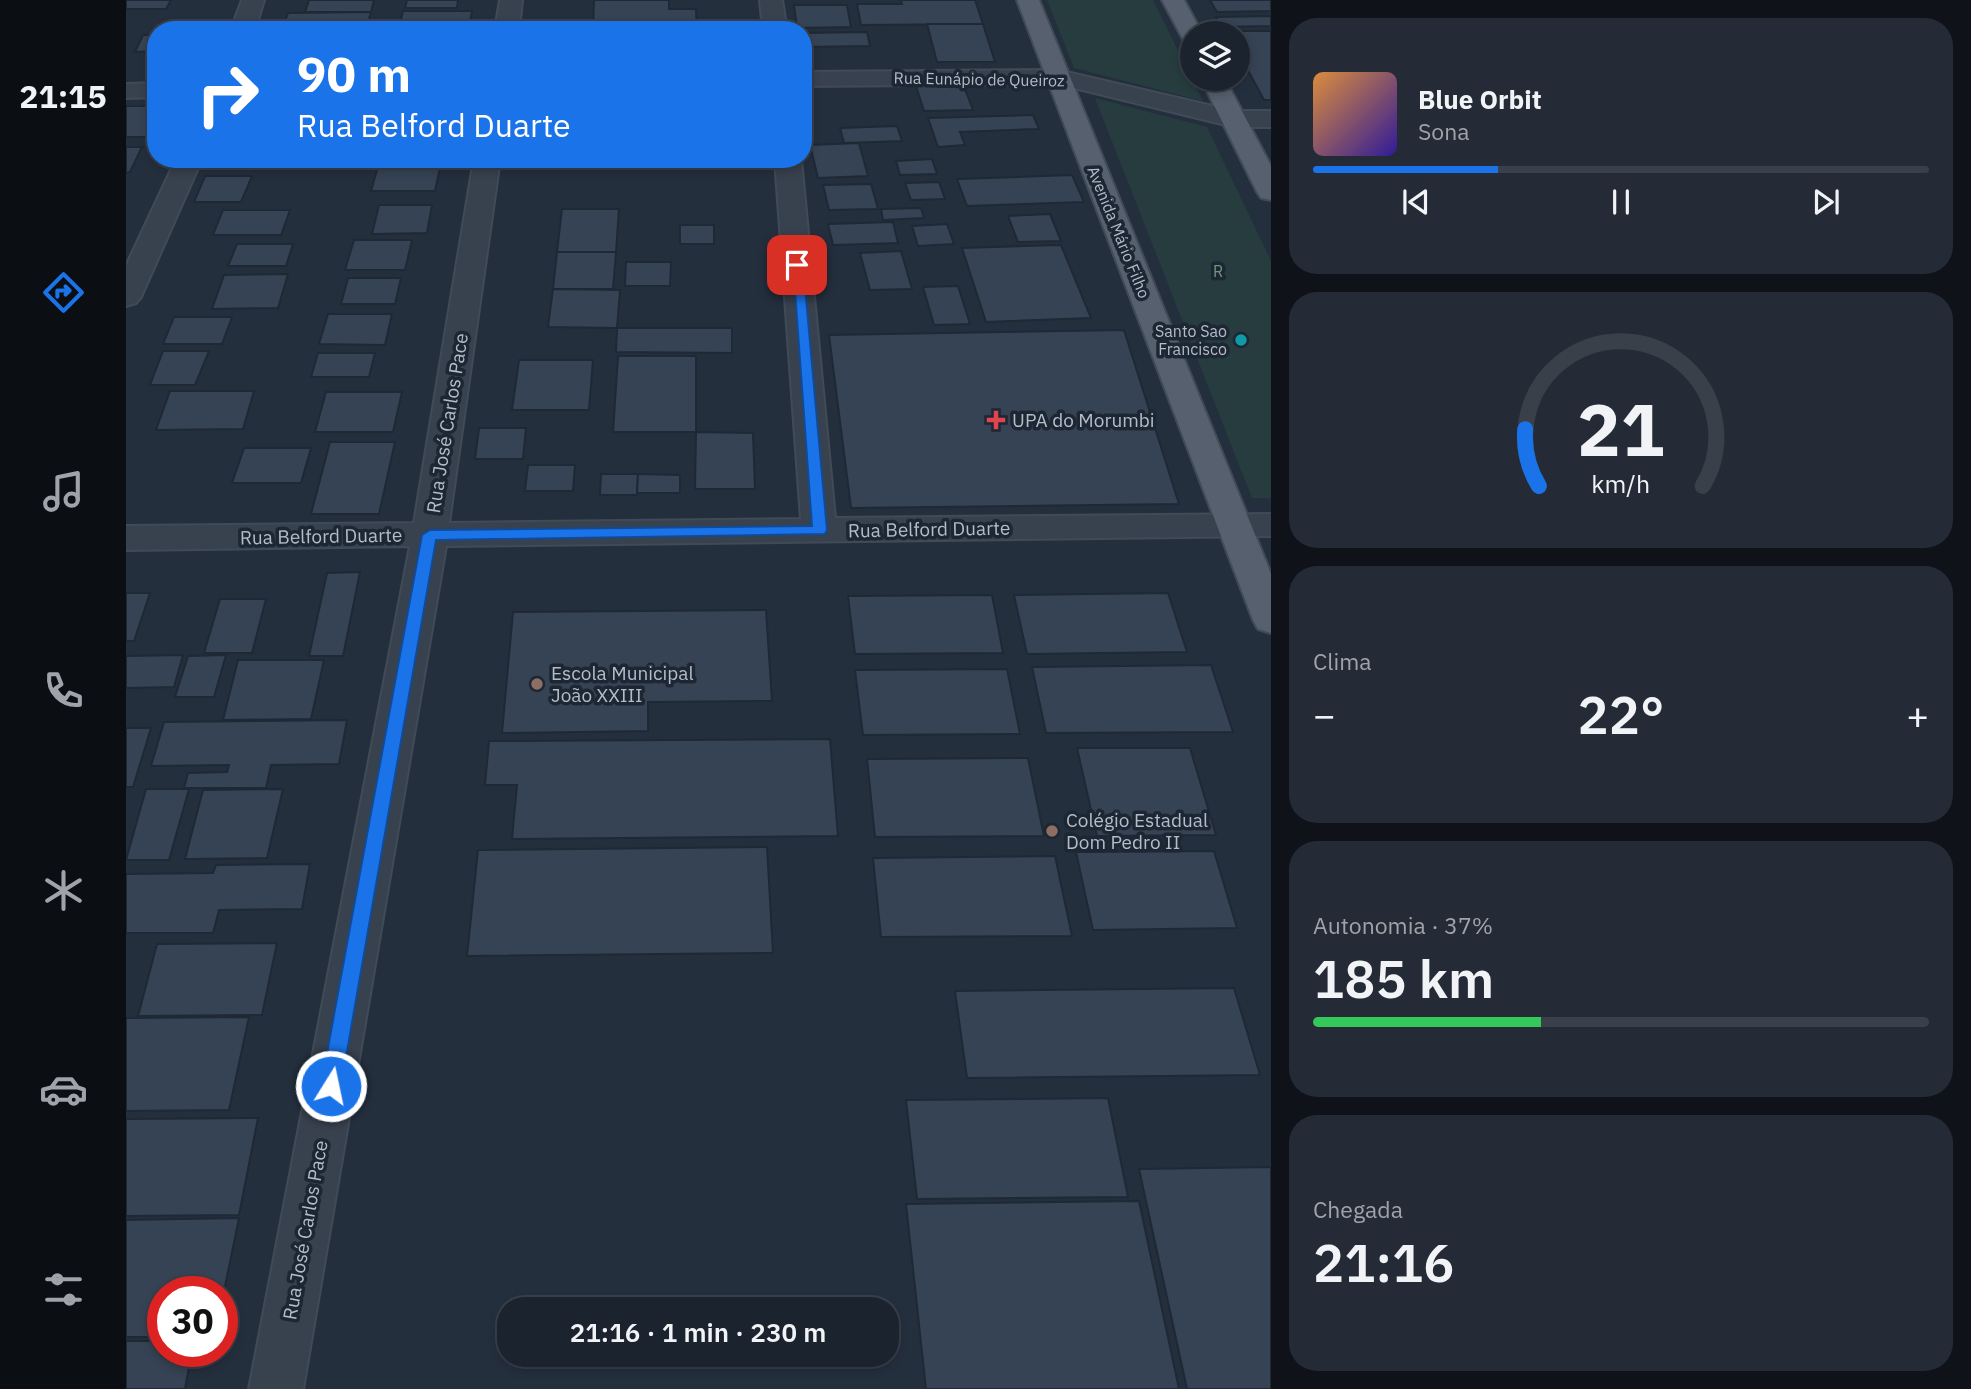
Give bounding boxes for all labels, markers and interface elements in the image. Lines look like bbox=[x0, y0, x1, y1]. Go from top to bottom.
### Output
map controls bbox=[1180, 21, 1250, 91]
button: layers bbox=[1180, 21, 1250, 91]
text: 90 m bbox=[297, 42, 411, 105]
icon: right bbox=[182, 49, 273, 140]
street label: Rua Eunápio de Queiroz bbox=[893, 68, 1065, 90]
text: 21:15 bbox=[19, 75, 107, 117]
text: Blue Orbit bbox=[1418, 82, 1542, 116]
text: Rua Belford Duarte bbox=[297, 104, 571, 146]
text: Sona bbox=[1418, 116, 1470, 146]
street label: Avenida Mário Filho bbox=[1083, 163, 1155, 301]
icon: previous bbox=[1397, 183, 1435, 221]
icon: pause bbox=[1602, 183, 1640, 221]
icon: next bbox=[1807, 183, 1845, 221]
pin bbox=[767, 235, 827, 295]
icon: arrive bbox=[778, 246, 816, 284]
park label: R bbox=[1213, 261, 1223, 281]
icon: directions bbox=[39, 268, 88, 317]
place label: Santo Sao Francisco bbox=[1155, 321, 1227, 359]
street label: Rua José Carlos Pace bbox=[421, 331, 473, 515]
marker: Santo Sao Francisco bbox=[1233, 332, 1249, 348]
text: 21 bbox=[1577, 382, 1665, 477]
place label: UPA do Morumbi bbox=[1012, 408, 1155, 432]
marker: UPA do Morumbi bbox=[986, 410, 1006, 430]
icon: music bbox=[39, 467, 88, 516]
text: km/h bbox=[1592, 467, 1650, 500]
street label: Rua Belford Duarte bbox=[848, 516, 1010, 542]
street label: Rua Belford Duarte bbox=[240, 523, 402, 549]
text: Clima bbox=[1313, 646, 1372, 676]
place label: Escola Municipal João XXIII bbox=[551, 661, 694, 707]
icon: phone bbox=[39, 666, 88, 715]
marker: Escola Municipal João XXIII bbox=[529, 676, 545, 692]
text: 22° bbox=[1578, 681, 1664, 748]
text: − bbox=[1313, 690, 1336, 739]
text: + bbox=[1906, 690, 1929, 739]
place label: Colégio Estadual Dom Pedro II bbox=[1066, 808, 1208, 854]
marker: Colégio Estadual Dom Pedro II bbox=[1044, 823, 1060, 839]
icon: climate bbox=[39, 866, 88, 915]
text: Autonomia · 37% bbox=[1313, 910, 1493, 940]
text: 185 km bbox=[1313, 945, 1494, 1012]
position arrow bbox=[294, 1049, 368, 1123]
icon: car bbox=[39, 1065, 88, 1114]
street label: Rua José Carlos Pace bbox=[277, 1138, 333, 1322]
text: Chegada bbox=[1313, 1194, 1403, 1224]
text: 21:16 bbox=[1313, 1229, 1454, 1296]
icon: filters bbox=[39, 1265, 88, 1314]
speed limit sign: 30 bbox=[147, 1276, 238, 1367]
text: 21:16 · 1 min · 230 m bbox=[570, 1315, 826, 1349]

